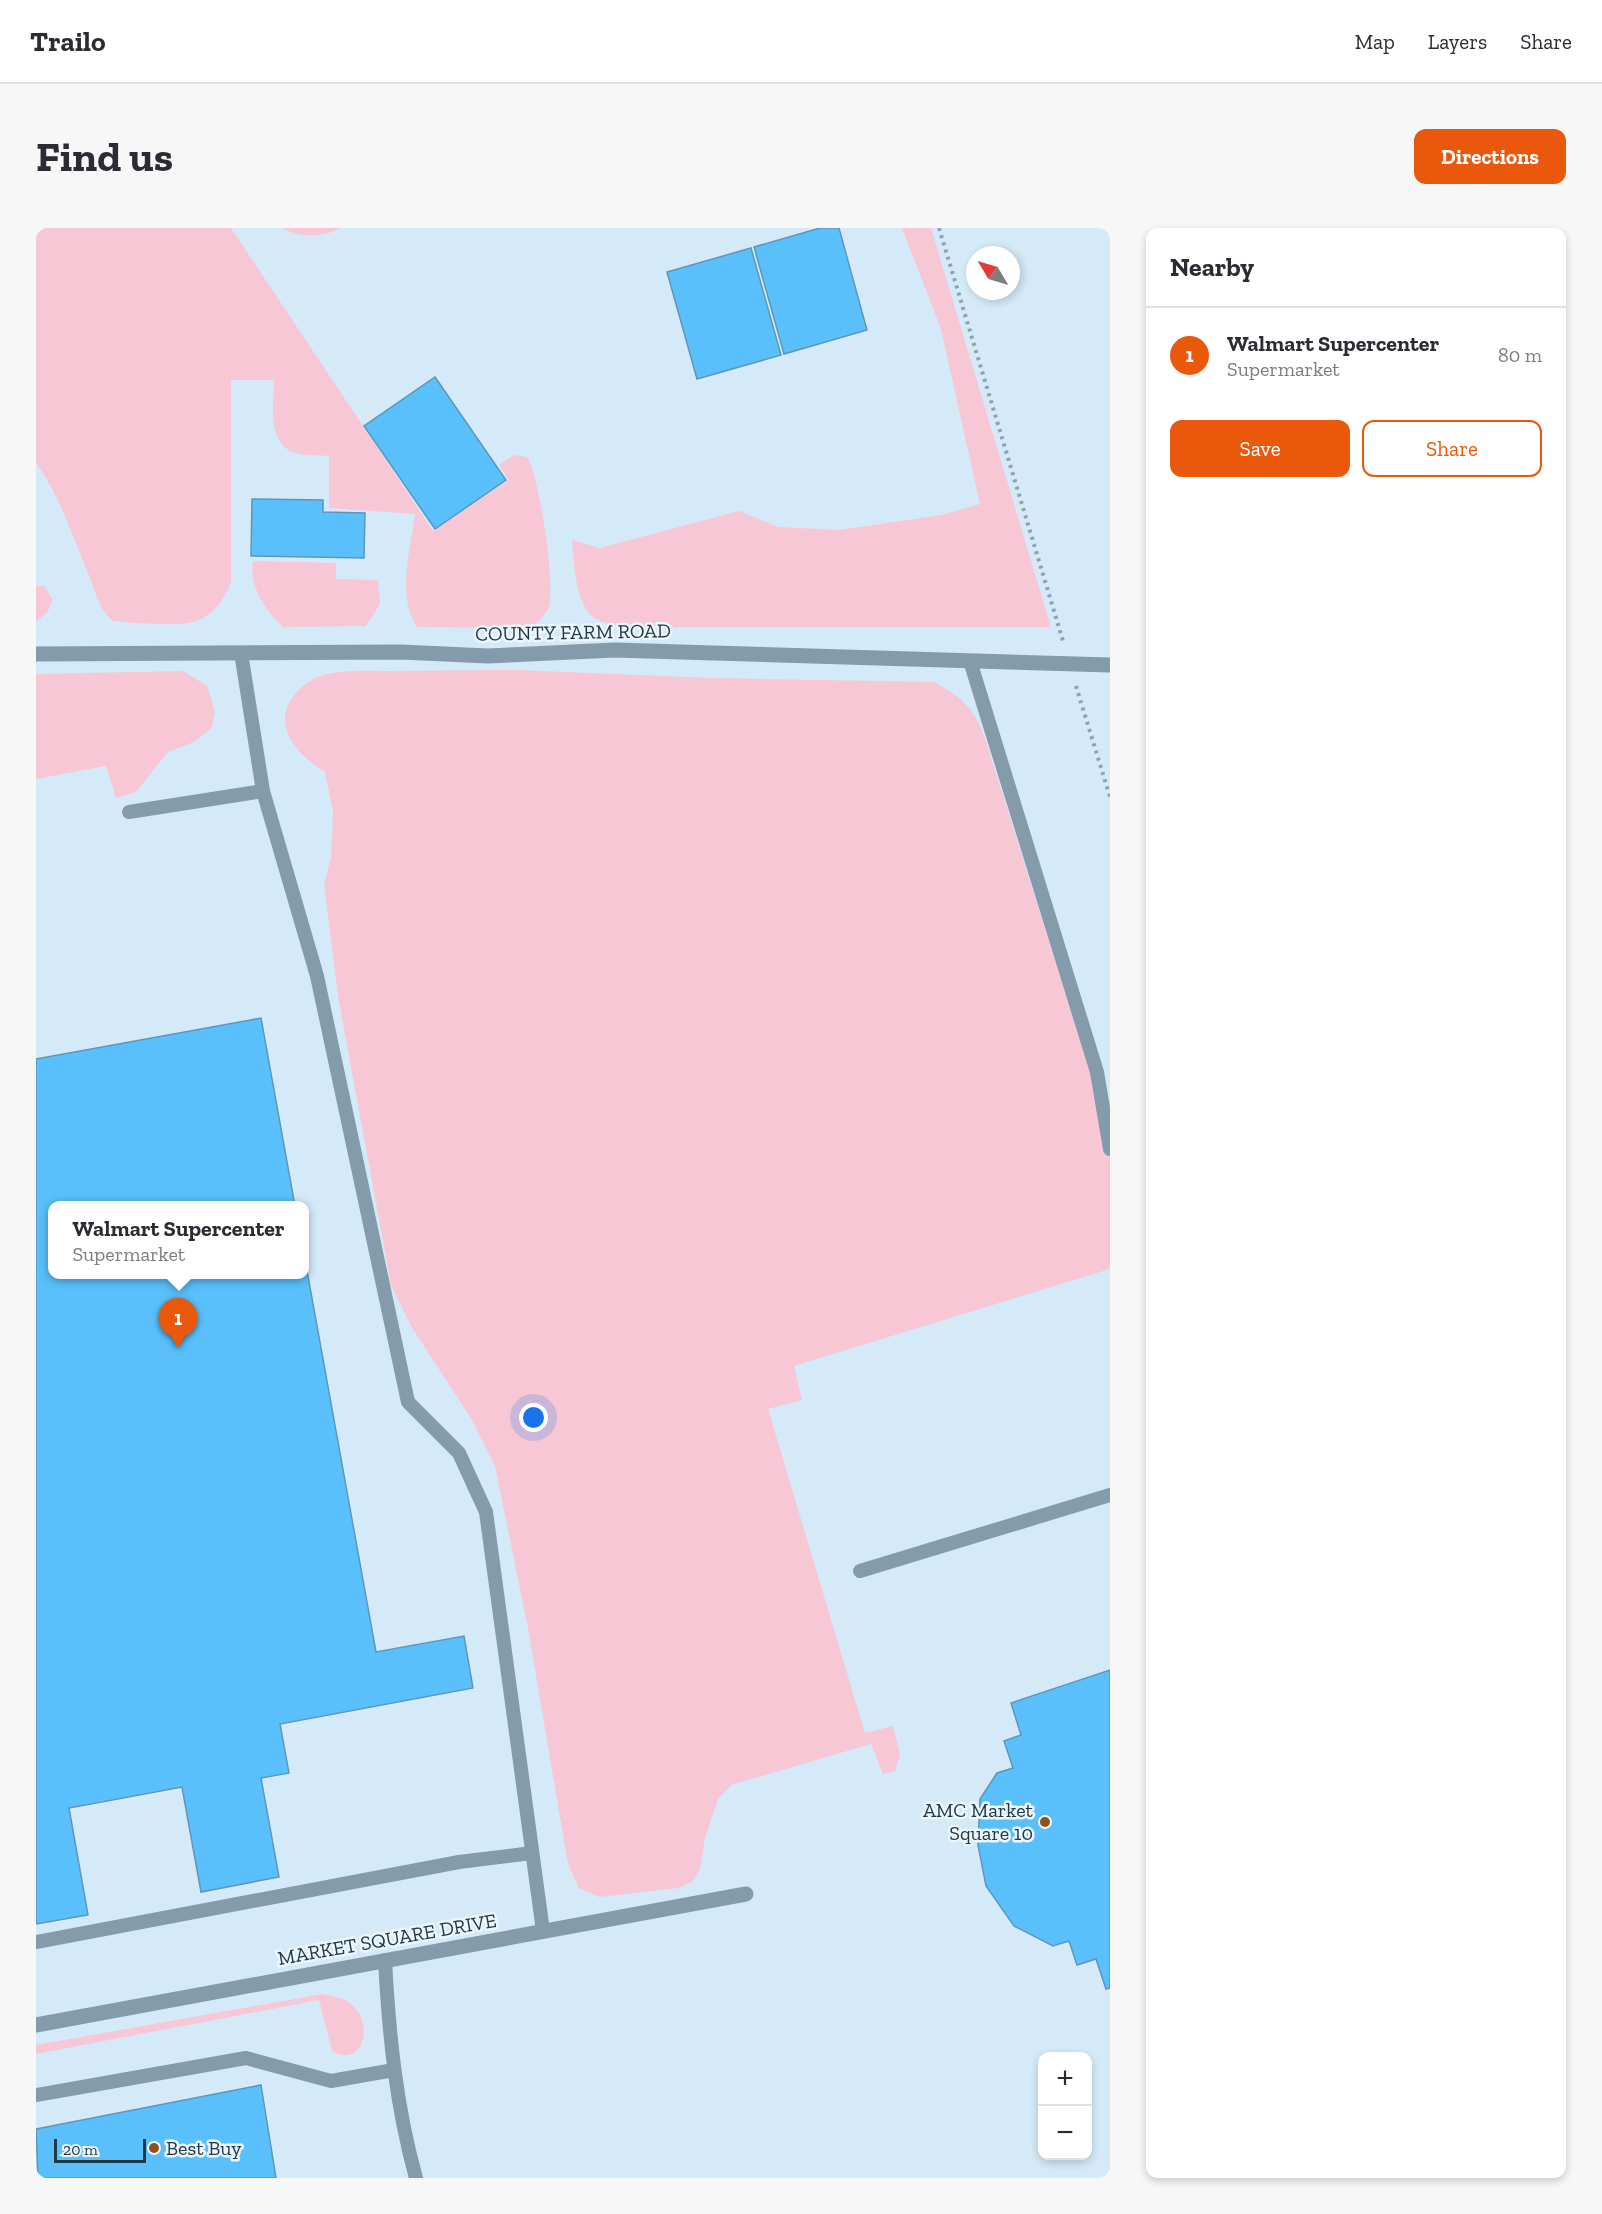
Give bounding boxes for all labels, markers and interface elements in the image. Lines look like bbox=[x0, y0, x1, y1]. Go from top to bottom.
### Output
text: Trailo bbox=[30, 25, 106, 58]
text: Map bbox=[1355, 29, 1395, 54]
text: Layers bbox=[1428, 29, 1487, 54]
text: Share bbox=[1520, 29, 1572, 54]
button: Directions bbox=[1414, 129, 1566, 184]
text: Find us bbox=[36, 131, 173, 182]
north arrow bbox=[966, 246, 1020, 300]
text: Nearby bbox=[1170, 251, 1254, 283]
text: Walmart Supercenter bbox=[1227, 330, 1439, 357]
text: 1 bbox=[1185, 343, 1194, 367]
text: 80 m bbox=[1498, 343, 1542, 367]
text: Supermarket bbox=[1227, 357, 1340, 381]
button: Save bbox=[1170, 420, 1350, 477]
button: Share bbox=[1362, 420, 1542, 477]
street label: COUNTY FARM ROAD bbox=[475, 618, 671, 646]
popup bbox=[48, 1201, 309, 1279]
text: Walmart Supercenter bbox=[72, 1215, 285, 1242]
text: Supermarket bbox=[72, 1242, 185, 1266]
pin: 1 bbox=[158, 1298, 198, 1348]
your location bbox=[519, 1403, 548, 1432]
place label: AMC Market Square 10 bbox=[923, 1798, 1034, 1845]
marker: AMC Market Square 10 bbox=[1038, 1815, 1052, 1829]
street label: MARKET SQUARE DRIVE bbox=[276, 1908, 498, 1970]
map controls bbox=[1038, 2052, 1092, 2160]
button: + bbox=[1038, 2052, 1092, 2106]
button: − bbox=[1038, 2106, 1092, 2160]
scale bar bbox=[54, 2136, 146, 2164]
place label: Best Buy bbox=[166, 2136, 242, 2160]
text: 20 m bbox=[63, 2140, 98, 2159]
marker: Best Buy bbox=[147, 2141, 161, 2155]

